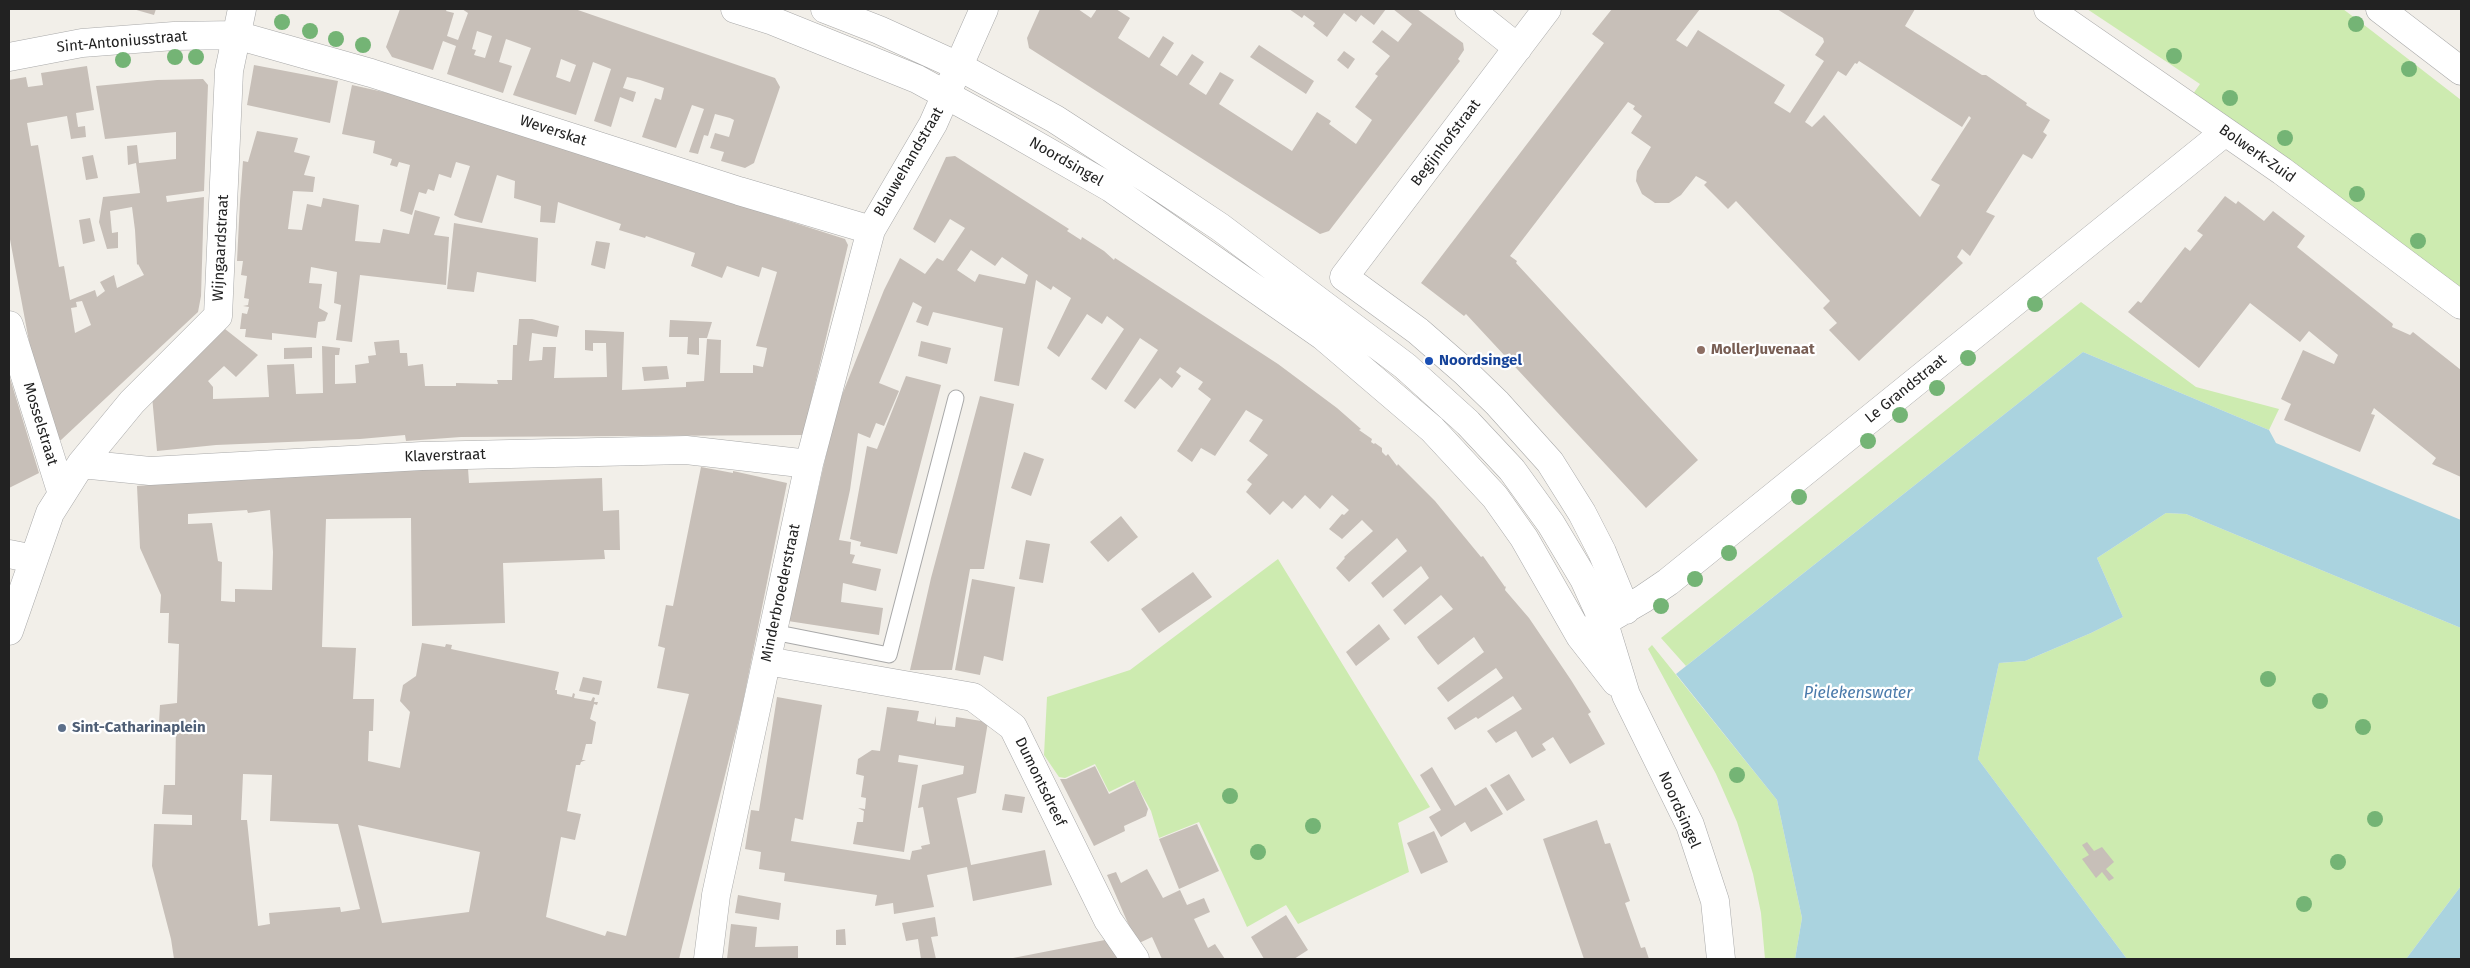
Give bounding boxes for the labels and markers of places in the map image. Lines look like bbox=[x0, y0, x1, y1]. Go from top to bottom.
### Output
place label: MollerJuvenaat bbox=[1711, 341, 1815, 359]
marker: MollerJuvenaat bbox=[1695, 344, 1707, 356]
place label: Noordsingel bbox=[1439, 352, 1522, 370]
marker: Noordsingel bbox=[1423, 355, 1435, 367]
place label: Sint-Catharinaplein bbox=[72, 719, 206, 737]
marker: Sint-Catharinaplein bbox=[56, 722, 68, 734]

